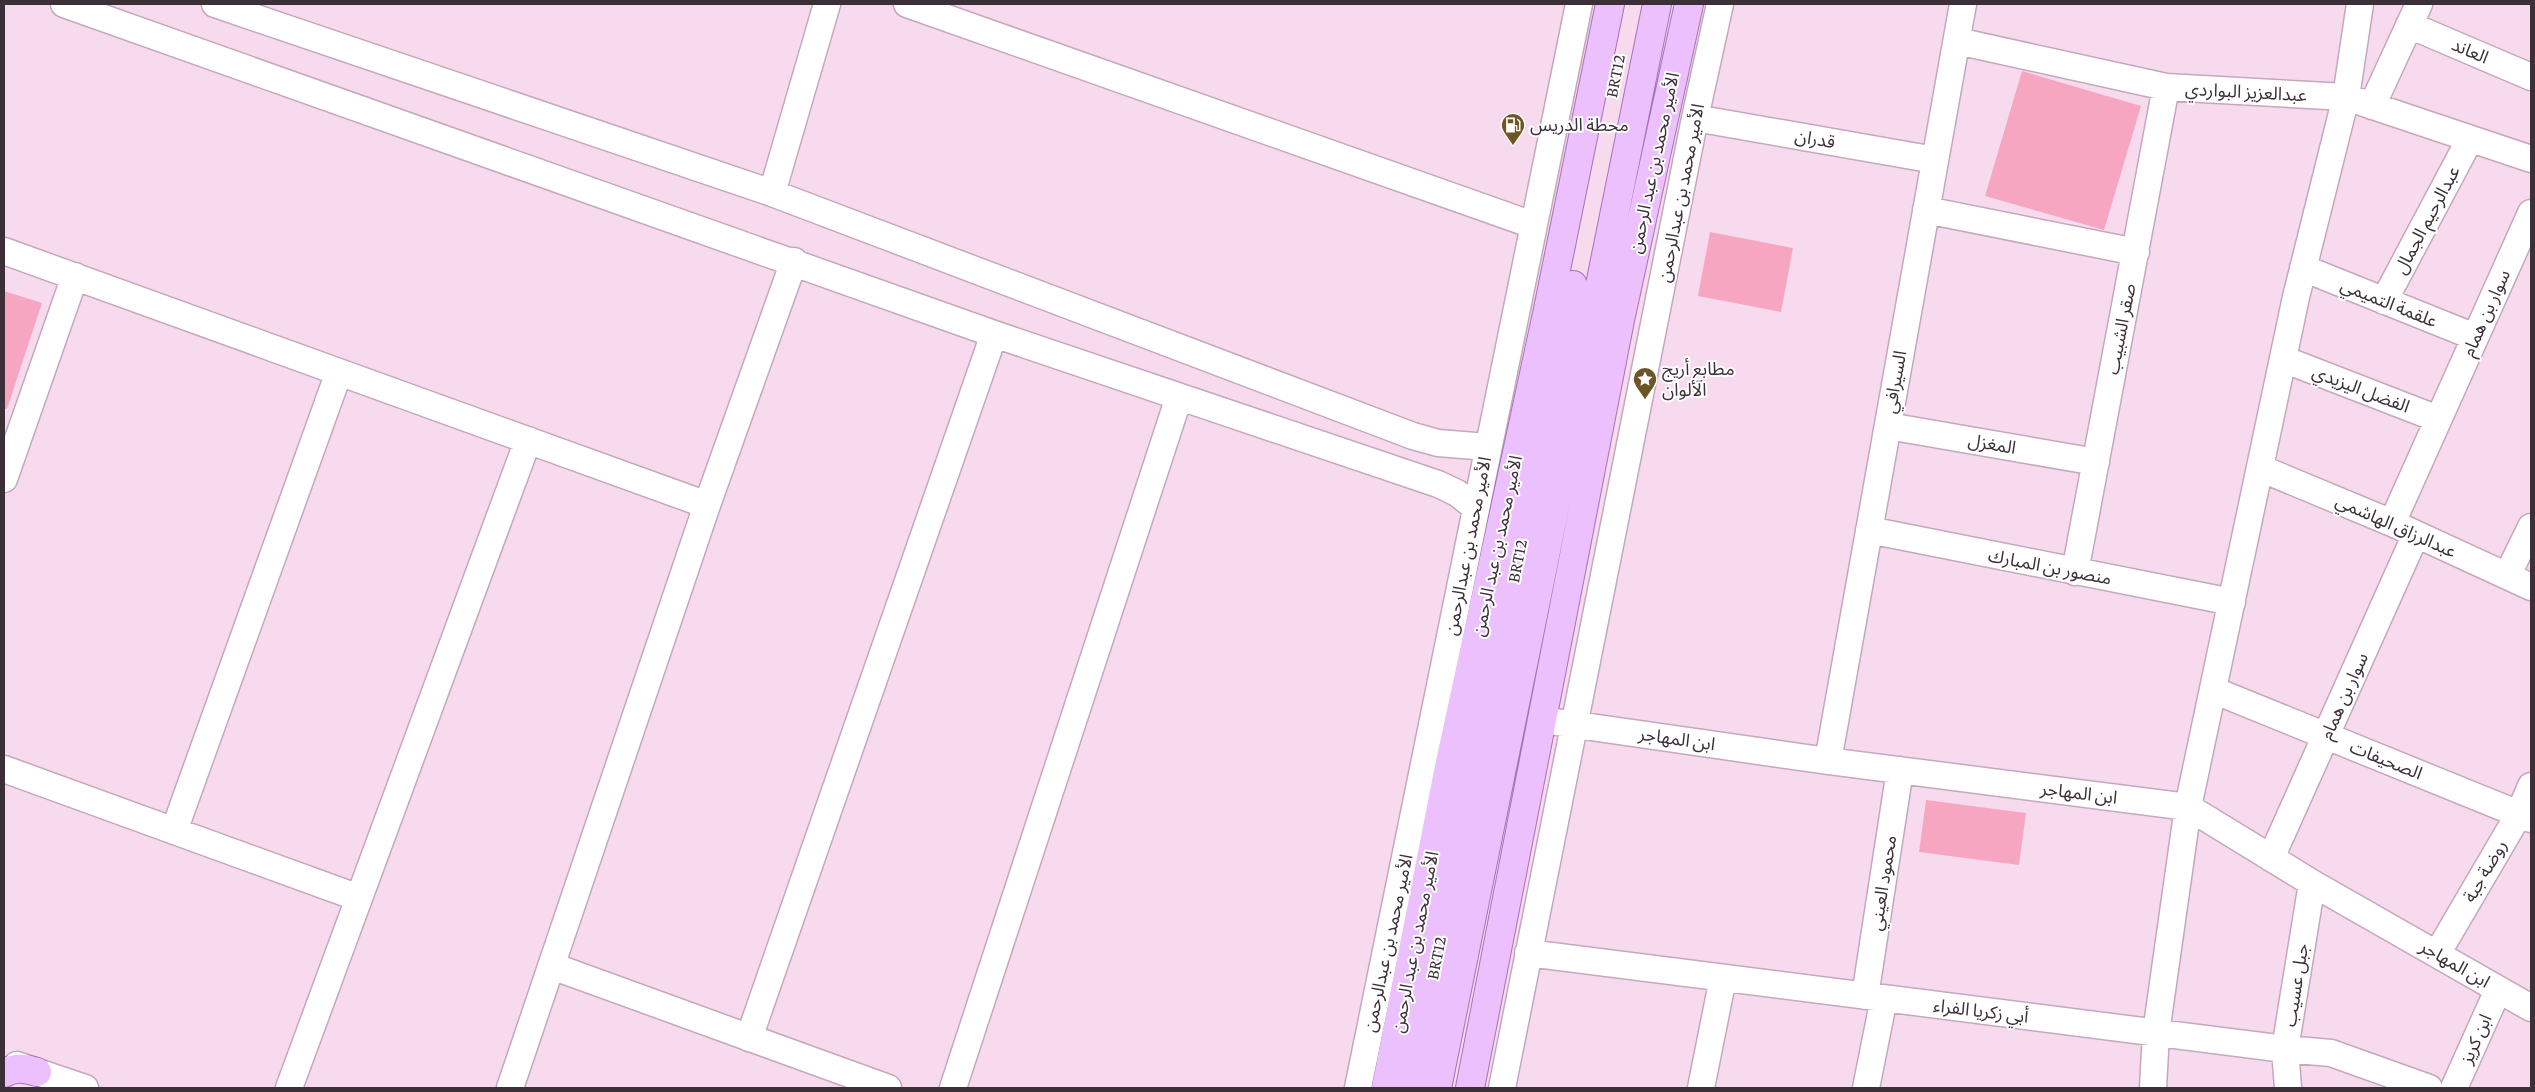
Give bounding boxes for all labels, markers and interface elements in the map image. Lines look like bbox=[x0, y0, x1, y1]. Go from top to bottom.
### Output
street label: العاند bbox=[2449, 34, 2491, 68]
street label: BRT12 bbox=[1601, 53, 1629, 99]
street label: الأمير محمد بن عبد الرحمن bbox=[1625, 71, 1684, 256]
street label: عبدالعزيز البواردي bbox=[2184, 79, 2307, 108]
street label: الأمير محمد بن عبدالرحمن bbox=[1654, 102, 1709, 284]
fuel station icon: محطة الدريس bbox=[1500, 112, 1526, 146]
place label: محطة الدريس bbox=[1530, 115, 1629, 136]
street label: قدران bbox=[1793, 126, 1837, 153]
street label: عبدالرحيم الجمال bbox=[2390, 163, 2467, 279]
street label: سوار بن همام bbox=[2458, 266, 2518, 361]
street label: علقمة التميمي bbox=[2337, 275, 2440, 334]
street label: صقر الشبيب bbox=[2102, 282, 2141, 376]
street label: السيرافي bbox=[1880, 349, 1913, 415]
place label: مطابع أريج الألوان bbox=[1662, 358, 1735, 401]
street label: الفضل اليزيدي bbox=[2308, 361, 2412, 420]
place icon: مطابع أريج الألوان bbox=[1632, 366, 1658, 400]
street label: المغزل bbox=[1966, 430, 2018, 459]
street label: الأمير محمد بن عبد الرحمن bbox=[1468, 454, 1527, 639]
street label: الأمير محمد بن عبدالرحمن bbox=[1441, 455, 1496, 637]
street label: عبدالرزاق الهاشمي bbox=[2331, 490, 2459, 564]
street label: BRT12 bbox=[1503, 538, 1531, 584]
street label: منصور بن المبارك bbox=[1986, 545, 2113, 590]
street label: سوار بن همام bbox=[2316, 649, 2376, 744]
street label: ابن المهاجر bbox=[1636, 724, 1717, 755]
street label: الصحيفات bbox=[2347, 736, 2425, 784]
street label: ابن المهاجر bbox=[2038, 778, 2118, 809]
street label: محمود العيني bbox=[1866, 834, 1904, 933]
street label: روضة جبة bbox=[2459, 836, 2512, 906]
street label: الأمير محمد بن عبد الرحمن bbox=[1388, 849, 1443, 1035]
street label: الأمير محمد بن عبدالرحمن bbox=[1359, 852, 1418, 1034]
street label: BRT12 bbox=[1422, 935, 1450, 981]
street label: ابن المهاجر bbox=[2415, 936, 2493, 993]
street label: جبل عسيب bbox=[2280, 942, 2313, 1028]
street label: أبي زكريا الفراء bbox=[1932, 994, 2030, 1030]
street label: ابن كريز bbox=[2456, 1011, 2497, 1068]

